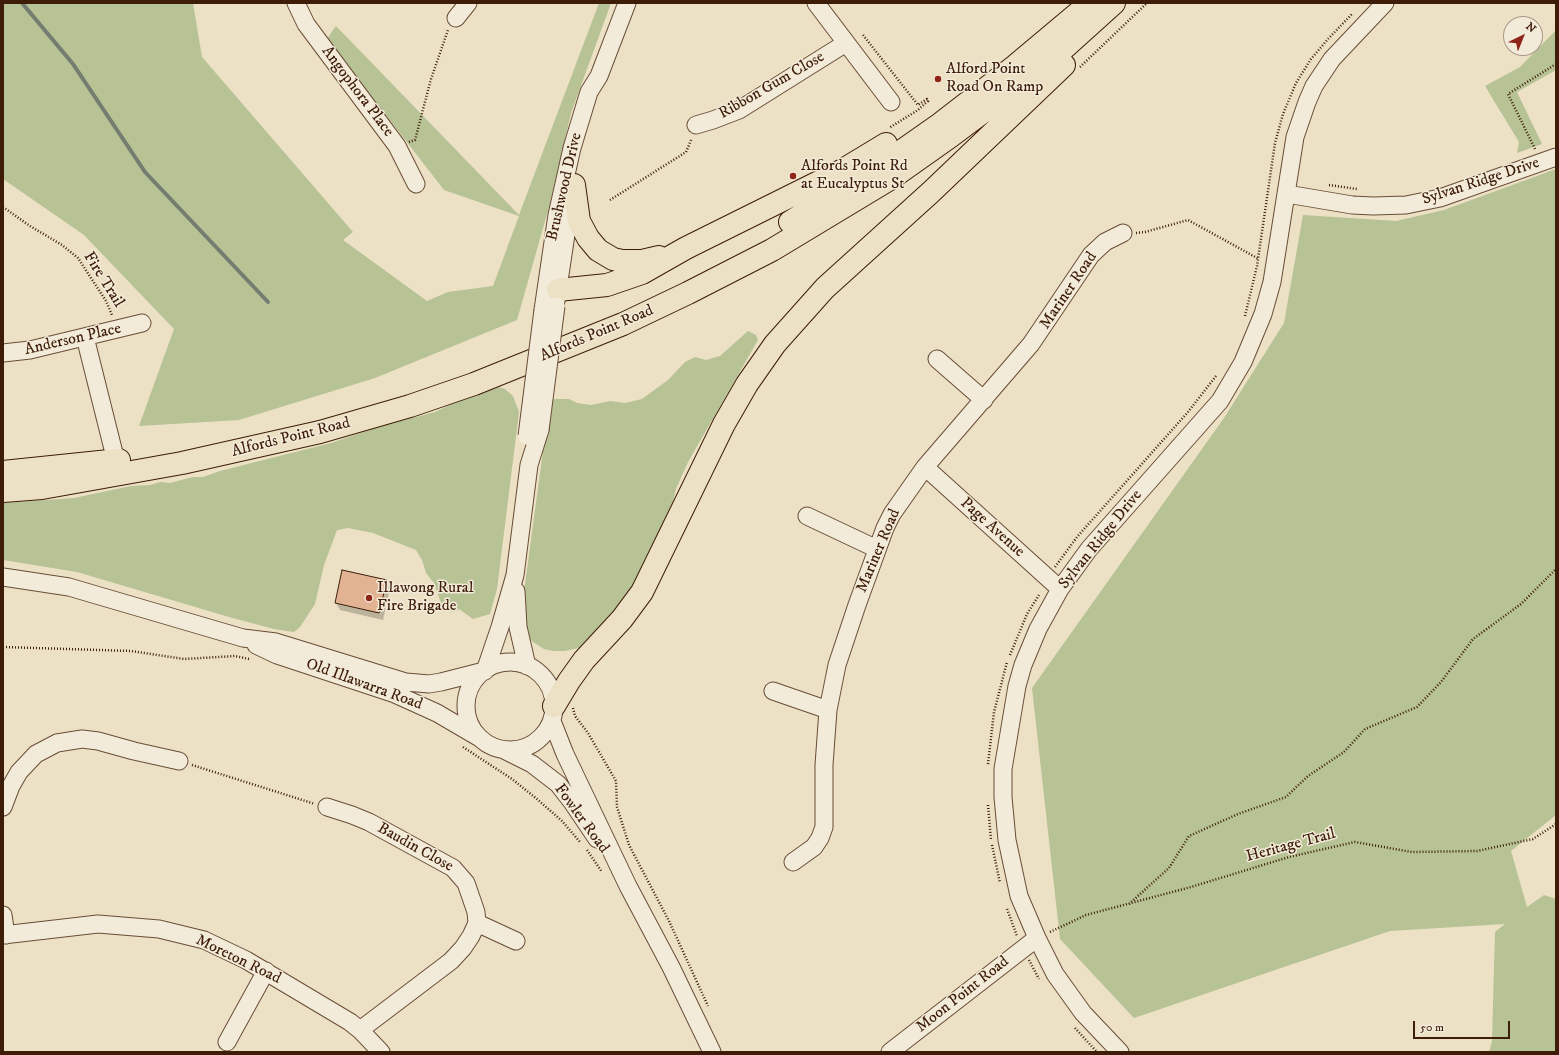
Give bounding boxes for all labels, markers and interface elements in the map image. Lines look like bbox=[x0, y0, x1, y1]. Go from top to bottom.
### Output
north arrow bbox=[1503, 16, 1543, 56]
text: N bbox=[1522, 20, 1539, 36]
street label: Angophora Place bbox=[317, 43, 397, 141]
street label: Ribbon Gum Close bbox=[716, 48, 828, 124]
place label: Alford Point Road On Ramp bbox=[946, 60, 1043, 98]
marker: Alford Point Road On Ramp bbox=[933, 74, 943, 84]
street label: Brushwood Drive bbox=[543, 131, 587, 243]
street label: Sylvan Ridge Drive bbox=[1420, 154, 1542, 210]
place label: Alfords Point Rd at Eucalyptus St bbox=[801, 157, 908, 195]
marker: Alfords Point Rd at Eucalyptus St bbox=[788, 171, 798, 181]
street label: Fire Trail bbox=[78, 249, 128, 311]
street label: Mariner Road bbox=[1036, 249, 1102, 333]
street label: Alfords Point Road bbox=[537, 301, 657, 367]
street label: Anderson Place bbox=[23, 320, 123, 360]
street label: Alfords Point Road bbox=[230, 414, 352, 462]
street label: Sylvan Ridge Drive bbox=[1055, 487, 1147, 593]
street label: Page Avenue bbox=[956, 494, 1028, 562]
street label: Mariner Road bbox=[853, 506, 905, 596]
place label: Illawong Rural Fire Brigade bbox=[377, 579, 473, 617]
marker: Illawong Rural Fire Brigade bbox=[364, 593, 374, 603]
street label: Old Illawarra Road bbox=[303, 655, 425, 715]
street label: Fowler Road bbox=[549, 781, 613, 857]
street label: Baudin Close bbox=[374, 819, 456, 877]
street label: Heritage Trail bbox=[1244, 825, 1338, 867]
street label: Moreton Road bbox=[192, 931, 284, 989]
street label: Moon Point Road bbox=[913, 953, 1013, 1037]
scale bar bbox=[1415, 1013, 1512, 1039]
text: 50 m bbox=[1420, 1020, 1444, 1035]

